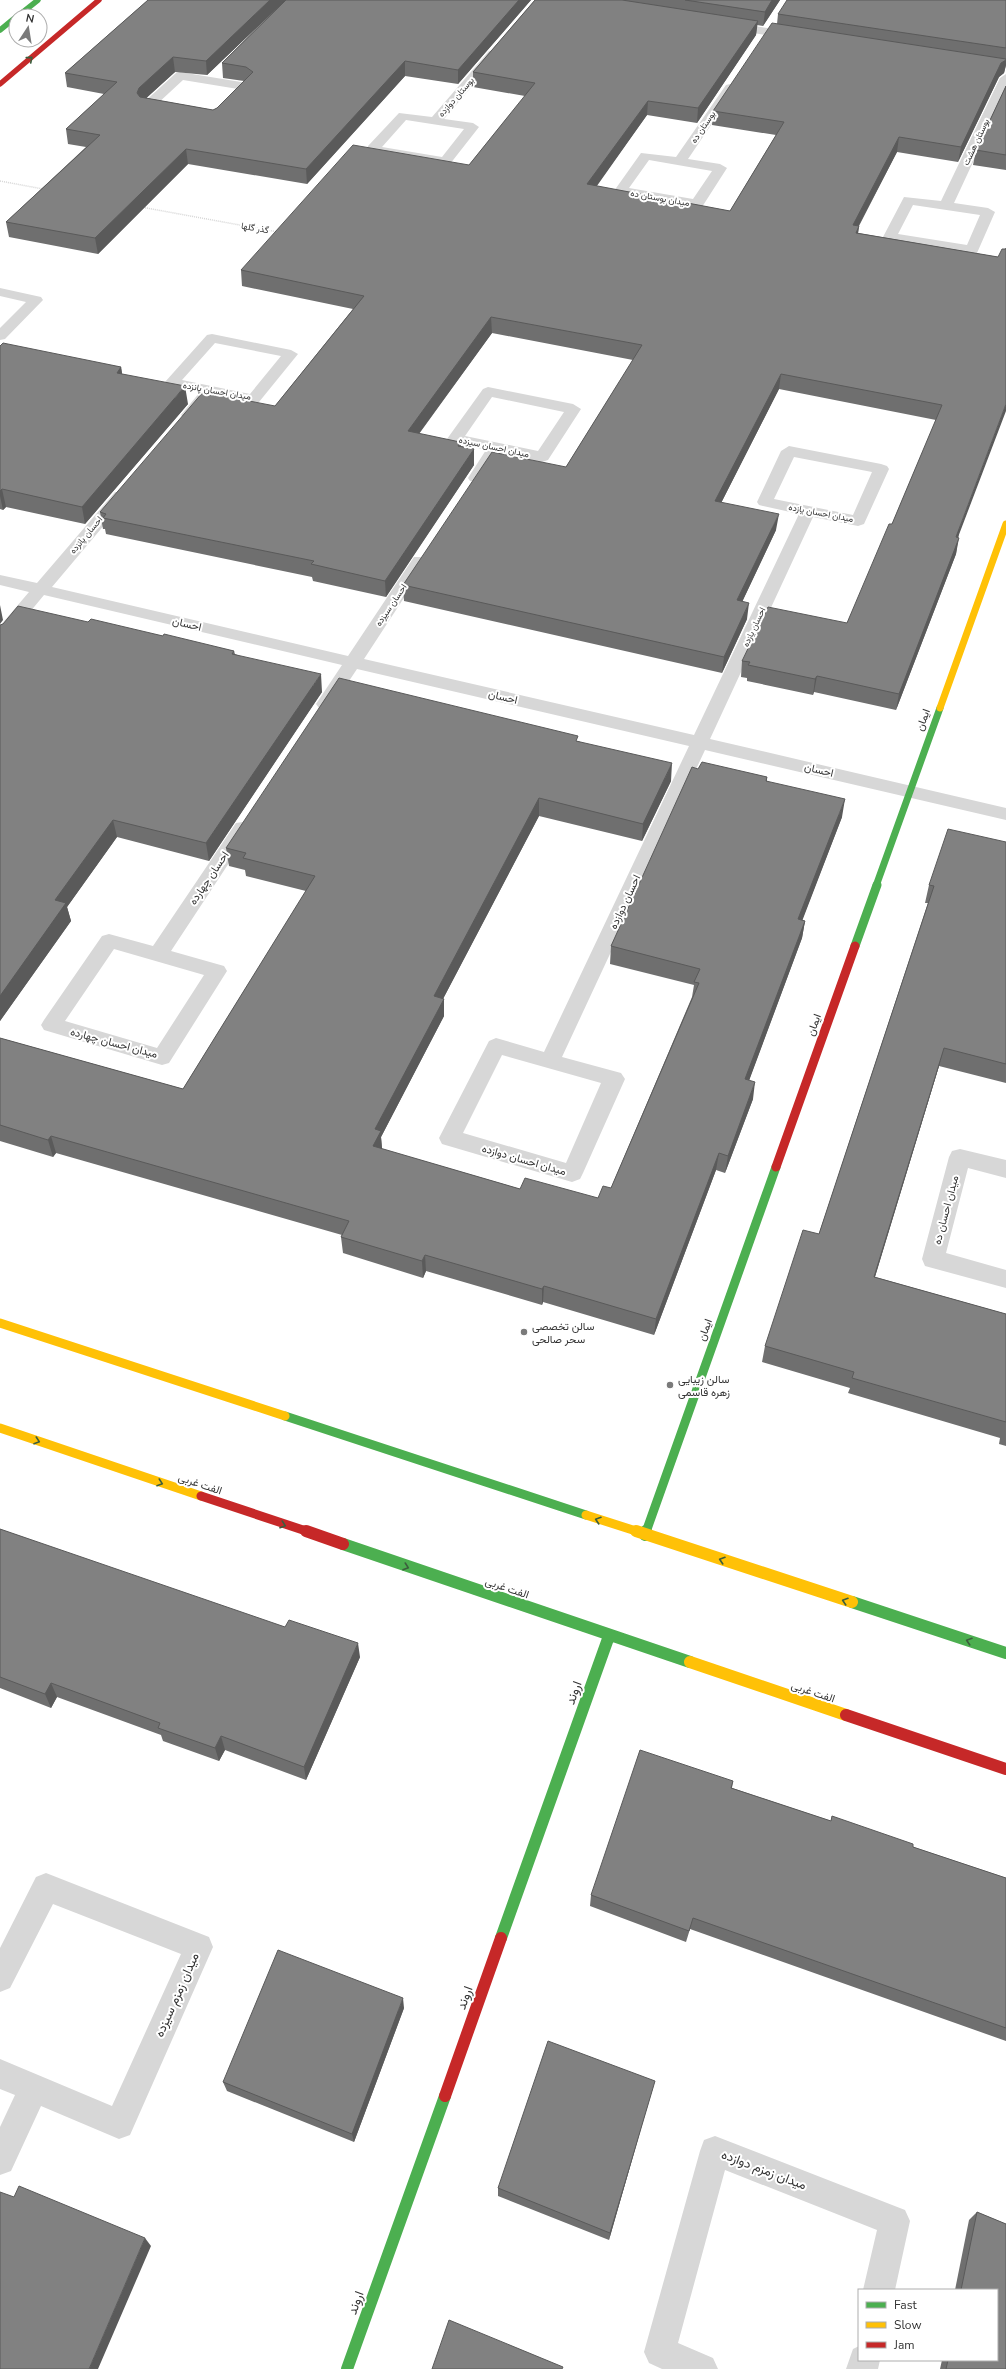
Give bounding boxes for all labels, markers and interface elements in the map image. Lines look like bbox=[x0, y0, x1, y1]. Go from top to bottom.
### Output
north arrow bbox=[8, 8, 48, 48]
text: N bbox=[24, 11, 36, 27]
one-way arrow bbox=[25, 57, 32, 64]
street label: بوستان دوازده bbox=[435, 74, 477, 120]
street label: بوستان ده bbox=[688, 108, 718, 145]
street label: بوستان هشت bbox=[960, 116, 992, 167]
street label: میدان بوستان ده bbox=[630, 187, 691, 209]
street label: گذر گلها bbox=[240, 220, 270, 236]
street label: میدان احسان پانزده bbox=[182, 379, 252, 403]
street label: میدان احسان سیزده bbox=[458, 434, 531, 460]
street label: میدان احسان یازده bbox=[788, 501, 855, 525]
street label: احسان پانزده bbox=[67, 514, 105, 556]
street label: احسان سیزده bbox=[372, 582, 410, 628]
street label: احسان یازده bbox=[740, 605, 768, 649]
street label: احسان bbox=[171, 613, 203, 635]
street label: احسان bbox=[487, 686, 519, 708]
street label: ایمان bbox=[912, 707, 934, 733]
street label: احسان bbox=[803, 759, 835, 781]
street label: احسان چهارده bbox=[186, 848, 232, 908]
street label: احسان دوازده bbox=[606, 872, 644, 932]
street label: ایمان bbox=[803, 1012, 825, 1038]
street label: میدان احسان چهارده bbox=[69, 1024, 159, 1062]
street label: میدان احسان دوازده bbox=[480, 1141, 568, 1179]
street label: میدان احسان ده bbox=[930, 1174, 963, 1246]
street label: ایمان bbox=[694, 1317, 716, 1343]
place label: سالن تخصصی سحر صالحی bbox=[532, 1319, 595, 1347]
marker: سالن تخصصی سحر صالحی bbox=[519, 1327, 529, 1337]
place label: سالن زیبایی زهره قاسمی bbox=[678, 1372, 730, 1400]
marker: سالن زیبایی زهره قاسمی bbox=[665, 1380, 675, 1390]
one-way arrow bbox=[33, 1436, 40, 1445]
street label: الفت غربی bbox=[176, 1470, 224, 1498]
one-way arrow bbox=[156, 1478, 163, 1487]
one-way arrow bbox=[595, 1516, 602, 1525]
one-way arrow bbox=[279, 1520, 286, 1529]
one-way arrow bbox=[718, 1556, 725, 1565]
one-way arrow bbox=[402, 1562, 409, 1571]
street label: الفت غربی bbox=[483, 1574, 531, 1602]
one-way arrow bbox=[842, 1597, 849, 1605]
one-way arrow bbox=[966, 1637, 973, 1646]
street label: الفت غربی bbox=[789, 1678, 837, 1706]
street label: اروند bbox=[561, 1679, 587, 1707]
street label: میدان زمزم سیزده bbox=[150, 1950, 204, 2040]
street label: اروند bbox=[452, 1984, 478, 2012]
street label: میدان زمزم دوازده bbox=[719, 2145, 809, 2195]
street label: اروند bbox=[343, 2289, 369, 2317]
legend bbox=[858, 2289, 998, 2361]
text: Fast bbox=[894, 2297, 917, 2313]
text: Slow bbox=[894, 2317, 922, 2333]
text: Jam bbox=[893, 2337, 915, 2353]

